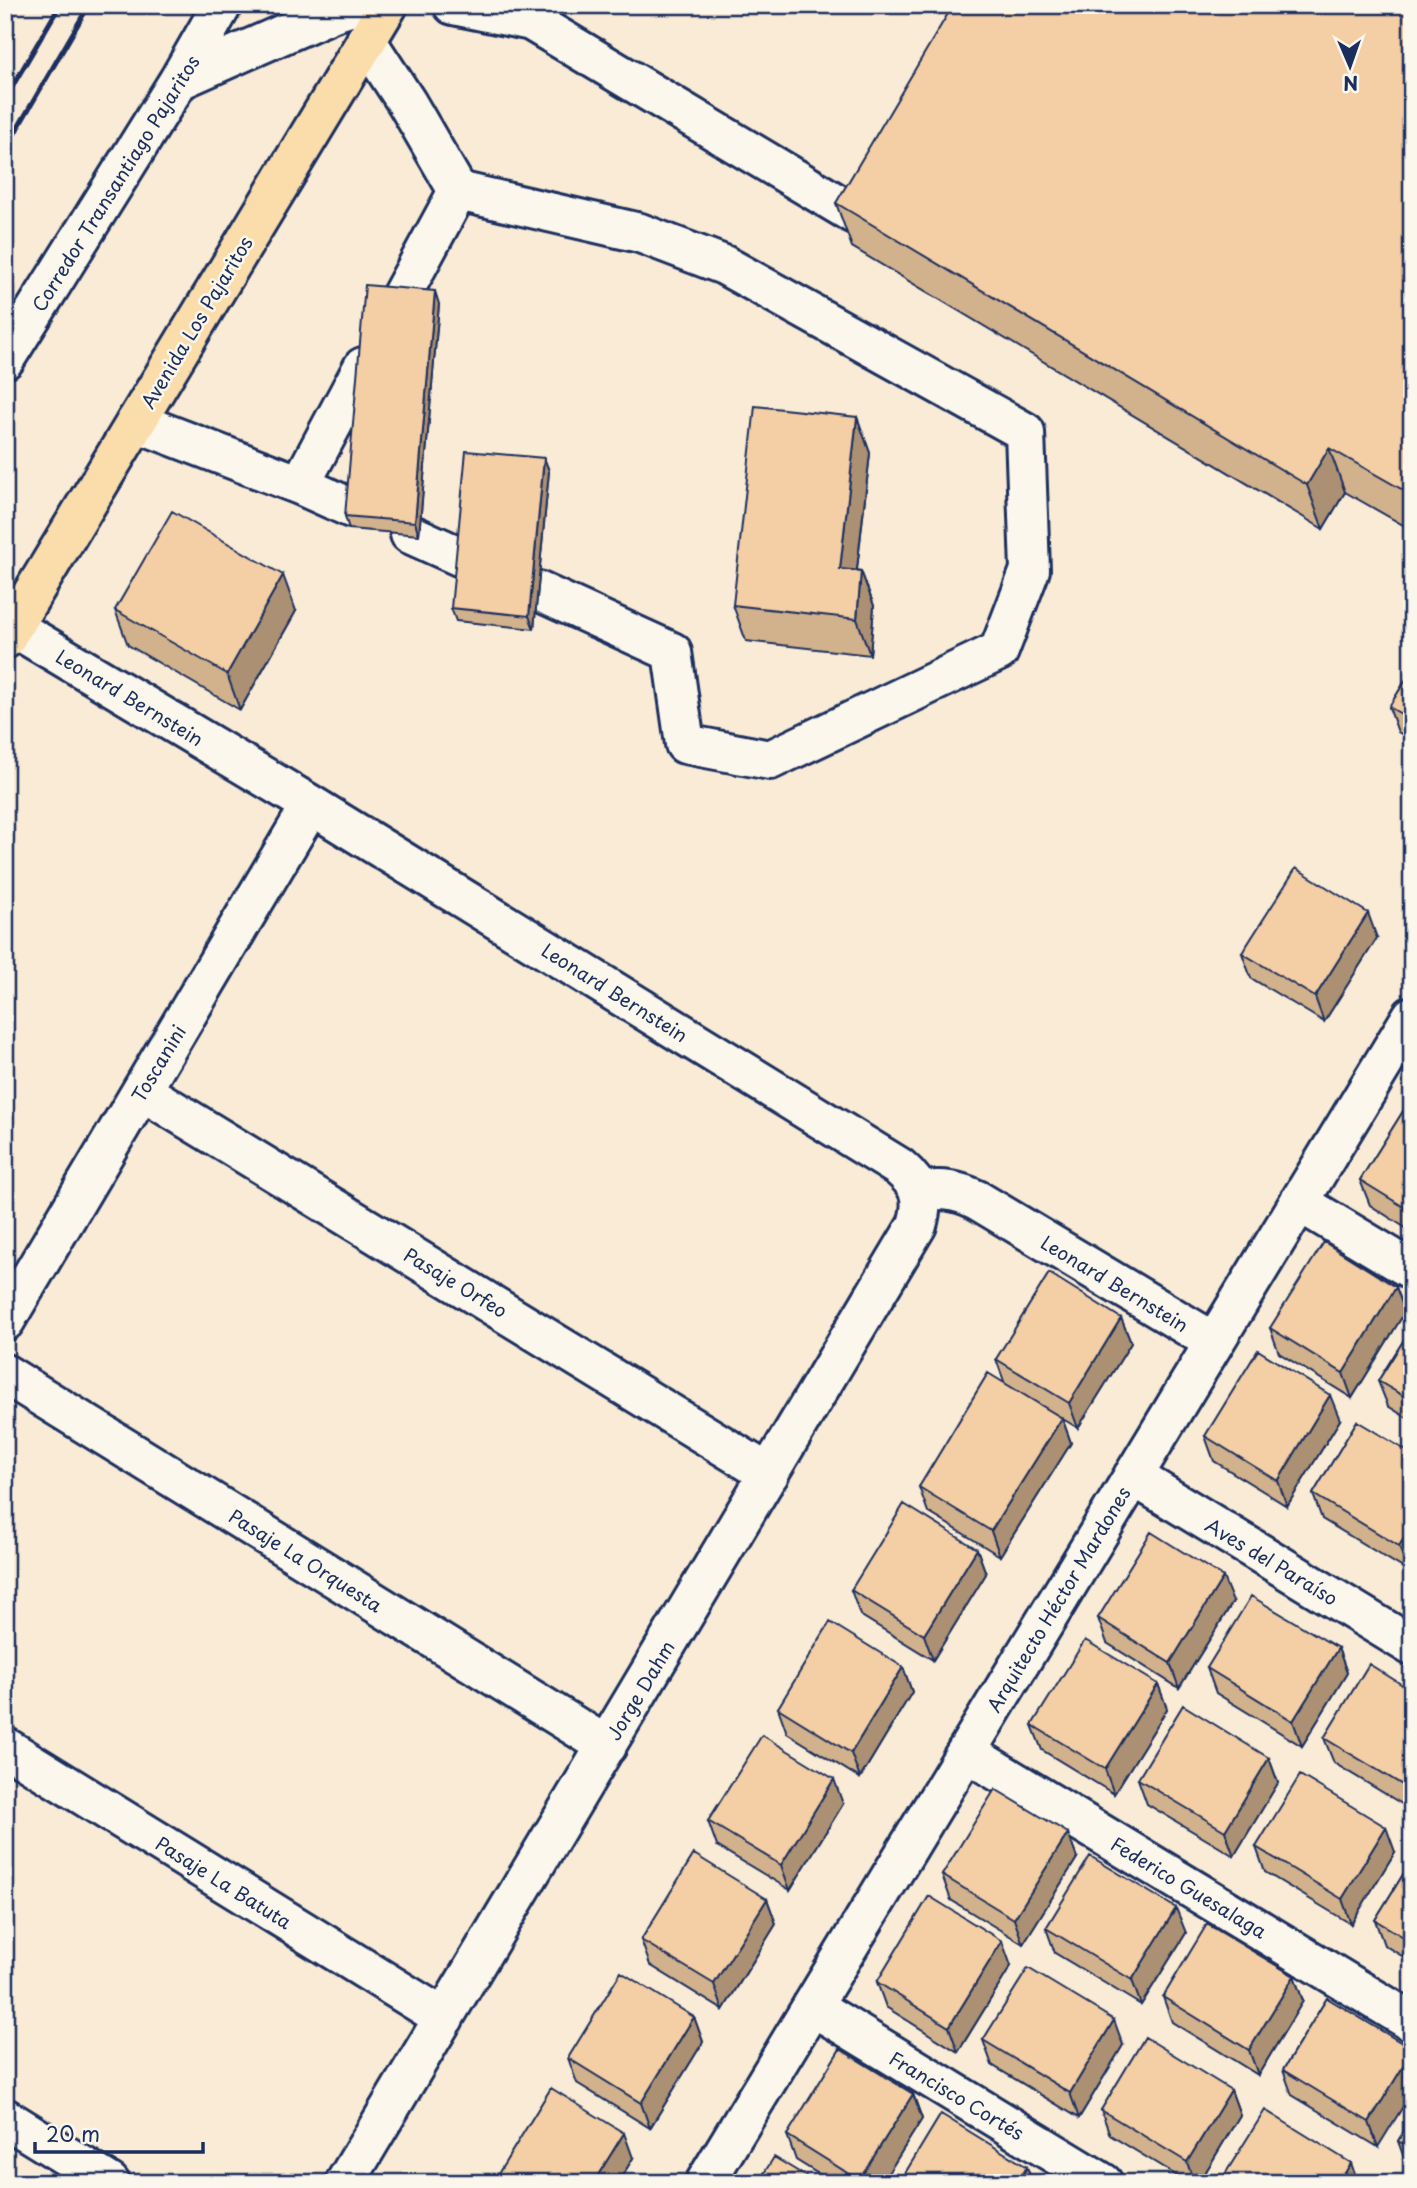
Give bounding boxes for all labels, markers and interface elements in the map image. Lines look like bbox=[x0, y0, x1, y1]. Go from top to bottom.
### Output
north arrow bbox=[1316, 32, 1386, 102]
street label: Corredor Transantiago Pajaritos bbox=[24, 49, 206, 317]
text: N bbox=[1343, 70, 1359, 98]
street label: Avenida Los Pajaritos bbox=[133, 230, 259, 413]
street label: Leonard Bernstein bbox=[51, 642, 209, 752]
street label: Leonard Bernstein bbox=[536, 936, 694, 1048]
street label: Toscanini bbox=[124, 1019, 192, 1107]
street label: Leonard Bernstein bbox=[1036, 1228, 1194, 1338]
street label: Pasaje Orfeo bbox=[399, 1240, 513, 1324]
street label: Arquitecto Héctor Mardones bbox=[979, 1481, 1137, 1717]
street label: Pasaje La Orquesta bbox=[224, 1501, 389, 1619]
street label: Aves del Paraíso bbox=[1201, 1510, 1343, 1612]
street label: Jorge Dahm bbox=[599, 1635, 681, 1745]
street label: Pasaje La Batuta bbox=[150, 1829, 298, 1935]
street label: Federico Guesalaga bbox=[1106, 1829, 1272, 1945]
street label: Francisco Cortés bbox=[884, 2044, 1030, 2146]
scale bar bbox=[35, 2111, 203, 2155]
text: 20 m bbox=[46, 2117, 100, 2149]

